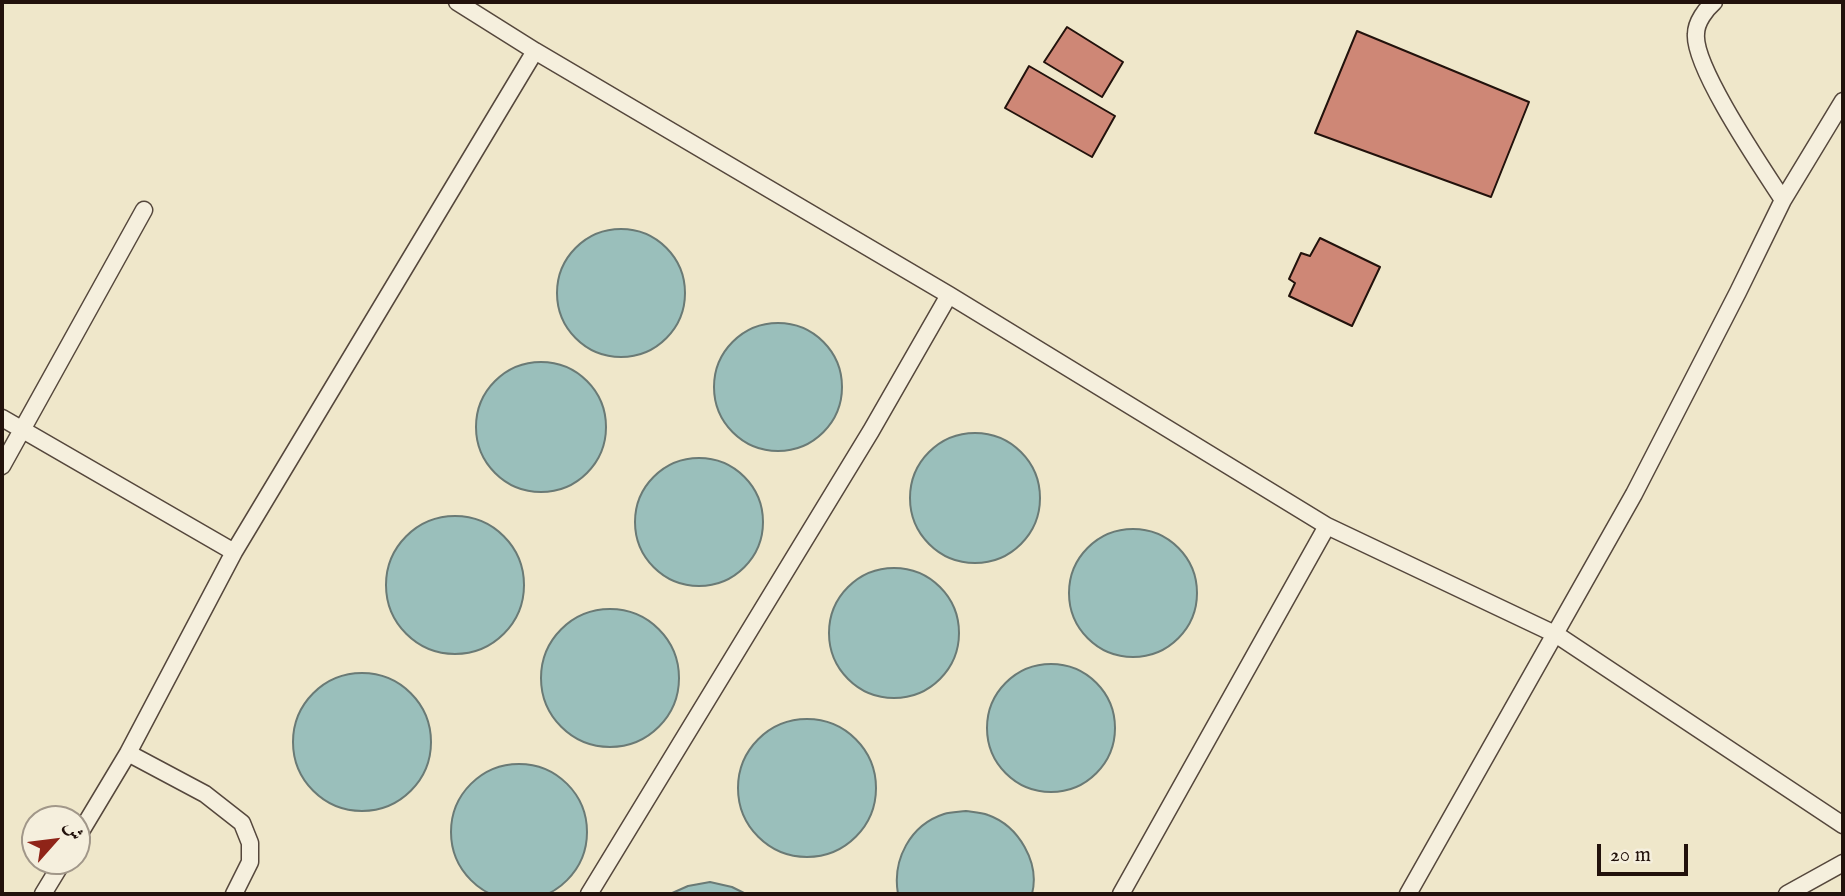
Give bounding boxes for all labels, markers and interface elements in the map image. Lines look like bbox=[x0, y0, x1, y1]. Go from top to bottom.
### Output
north arrow bbox=[21, 805, 91, 875]
text: ش bbox=[58, 817, 88, 845]
scale bar bbox=[1600, 830, 1691, 874]
text: 20 m bbox=[1610, 842, 1651, 869]

